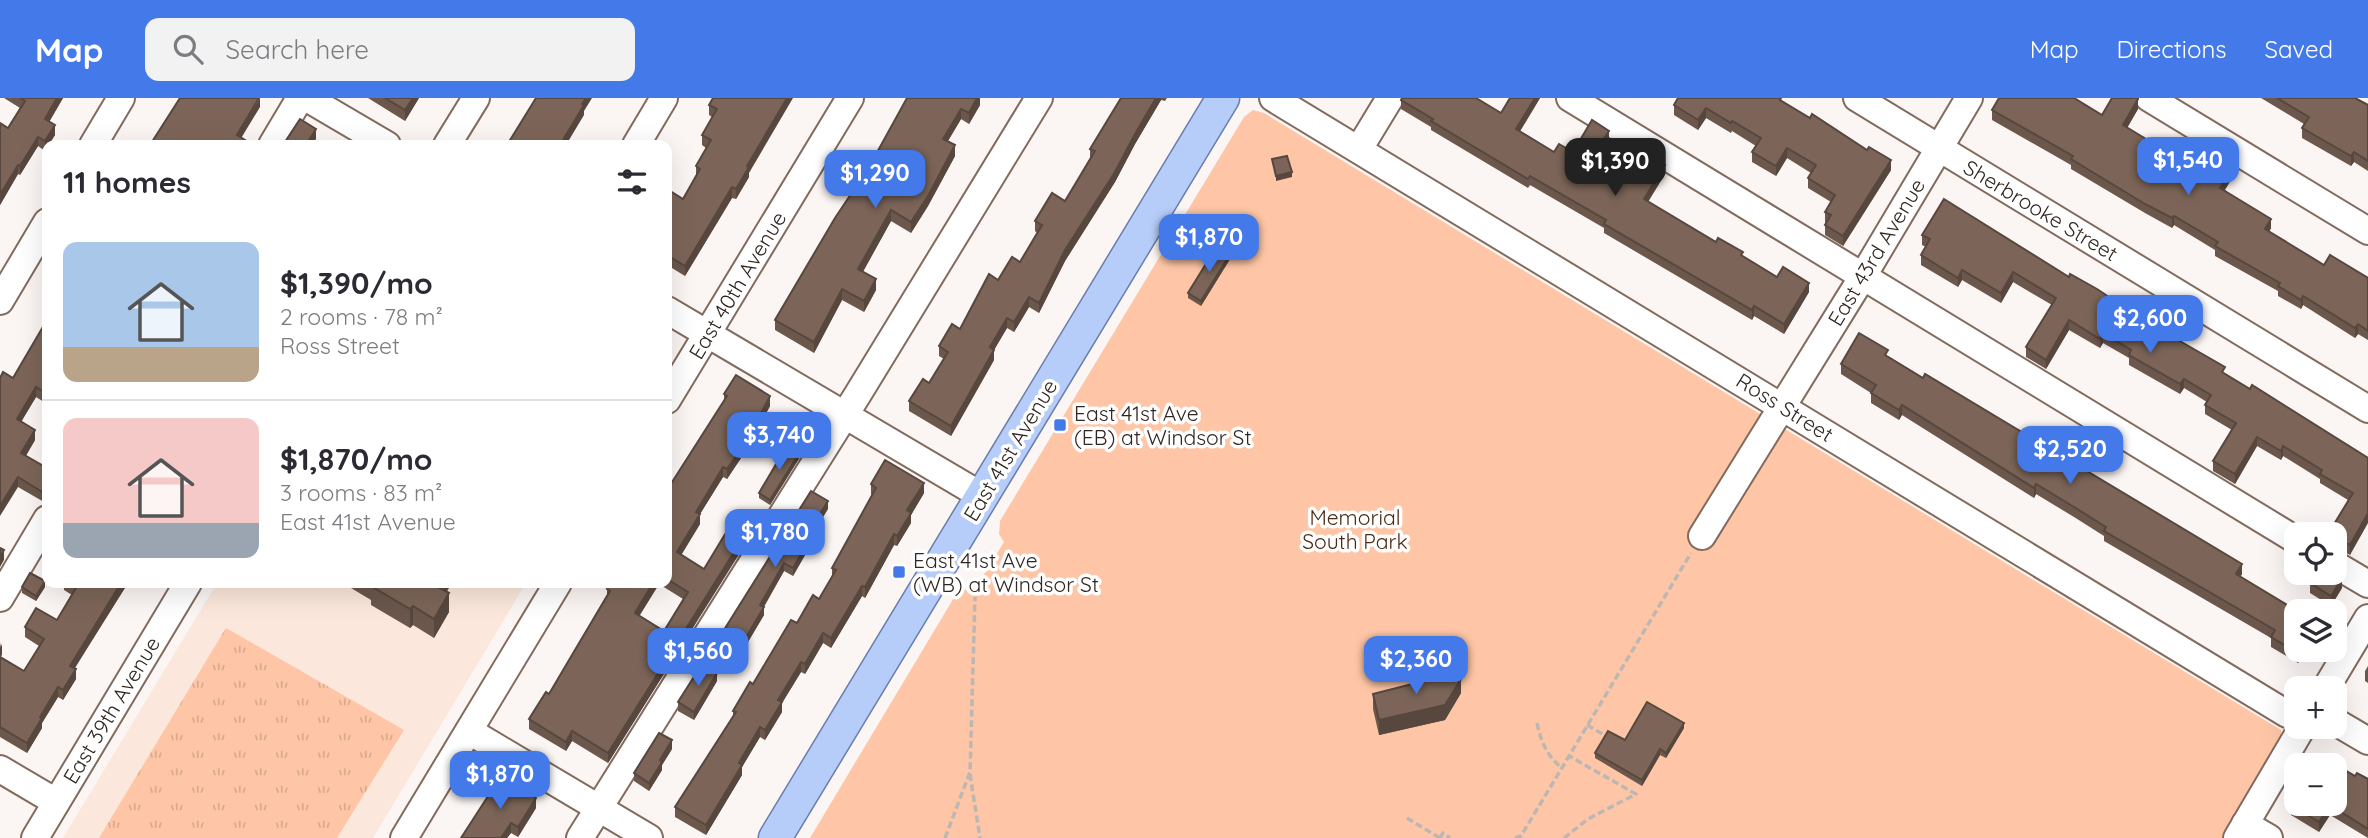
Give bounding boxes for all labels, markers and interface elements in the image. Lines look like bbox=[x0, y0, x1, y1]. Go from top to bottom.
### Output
search box bbox=[145, 18, 635, 81]
text: Map bbox=[35, 29, 103, 70]
icon: search bbox=[169, 30, 207, 68]
text: Search here bbox=[225, 33, 369, 66]
text: Map bbox=[2030, 34, 2079, 64]
text: Directions bbox=[2117, 34, 2227, 64]
text: Saved bbox=[2265, 34, 2333, 64]
pin: $1,540 bbox=[2131, 138, 2245, 197]
pin: $1,390 bbox=[1558, 139, 1672, 198]
text: $1,540 bbox=[2153, 145, 2223, 174]
text: $1,390 bbox=[1581, 146, 1649, 175]
pin: $1,290 bbox=[818, 150, 932, 210]
street label: Sherbrooke Street bbox=[1959, 154, 2123, 266]
text: $1,290 bbox=[840, 158, 910, 187]
text: 11 homes bbox=[63, 163, 191, 201]
icon: filters bbox=[613, 163, 651, 201]
street label: East 43rd Avenue bbox=[1822, 174, 1930, 330]
street label: East 40th Avenue bbox=[683, 207, 791, 363]
pin: $1,870 bbox=[1152, 214, 1266, 274]
text: $1,870 bbox=[1175, 222, 1243, 251]
text: $1,390/mo bbox=[280, 264, 433, 302]
icon: home bbox=[119, 270, 203, 354]
pin: $2,600 bbox=[2093, 296, 2207, 355]
text: 2 rooms · 78 m² bbox=[280, 302, 443, 331]
text: $2,600 bbox=[2113, 303, 2187, 332]
text: Ross Street bbox=[280, 331, 400, 360]
street label: Ross Street bbox=[1732, 367, 1838, 447]
street label: East 41st Avenue bbox=[958, 374, 1062, 526]
place label: East 41st Ave (EB) at Windsor St bbox=[1074, 400, 1252, 450]
pin: $3,740 bbox=[722, 412, 836, 472]
marker: East 41st Ave (EB) at Windsor St bbox=[1052, 417, 1068, 433]
text: $3,740 bbox=[743, 420, 815, 449]
pin: $2,520 bbox=[2013, 426, 2127, 486]
text: $2,520 bbox=[2033, 434, 2107, 463]
text: $1,870/mo bbox=[280, 440, 433, 478]
icon: home bbox=[119, 446, 203, 530]
text: 3 rooms · 83 m² bbox=[280, 478, 442, 507]
park label: Memorial South Park bbox=[1302, 504, 1408, 554]
text: East 41st Avenue bbox=[280, 507, 456, 536]
pin: $1,780 bbox=[718, 510, 832, 569]
text: $1,780 bbox=[741, 517, 809, 546]
map controls bbox=[2284, 522, 2347, 816]
button: locate bbox=[2284, 522, 2347, 585]
place label: East 41st Ave (WB) at Windsor St bbox=[913, 547, 1099, 597]
marker: East 41st Ave (WB) at Windsor St bbox=[891, 564, 907, 580]
button: layers bbox=[2284, 599, 2347, 662]
pin: $1,560 bbox=[641, 628, 755, 688]
street label: East 39th Avenue bbox=[57, 632, 165, 788]
text: $1,560 bbox=[663, 636, 733, 665]
pin: $2,360 bbox=[1359, 636, 1473, 696]
text: $2,360 bbox=[1380, 644, 1452, 673]
button: + bbox=[2284, 676, 2347, 739]
pin: $1,870 bbox=[443, 752, 557, 811]
button: − bbox=[2284, 753, 2347, 816]
text: $1,870 bbox=[466, 759, 534, 788]

